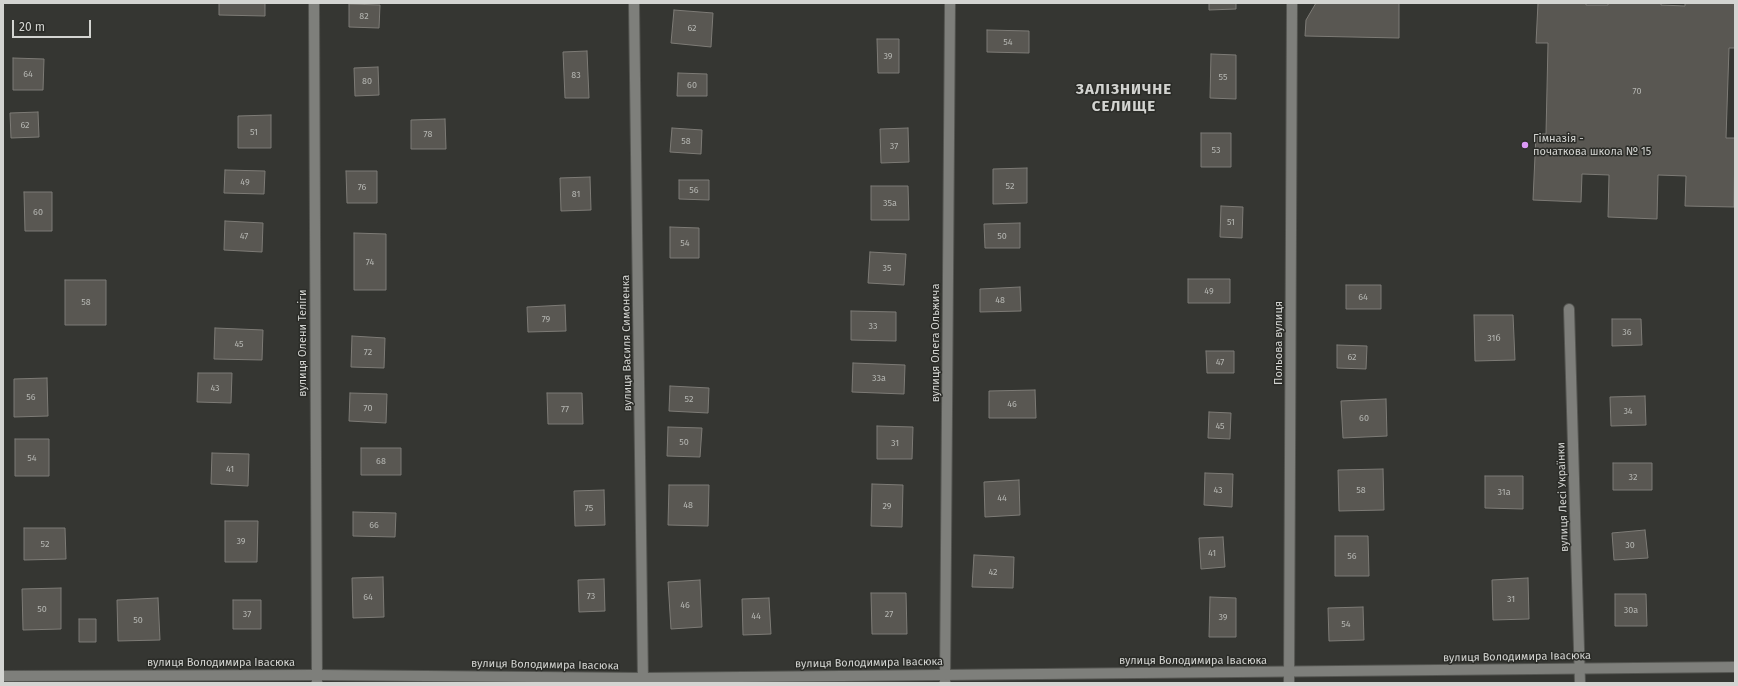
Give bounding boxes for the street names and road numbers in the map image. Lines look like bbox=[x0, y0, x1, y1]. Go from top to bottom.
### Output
street label: вулиця Василя Симоненка bbox=[619, 275, 635, 411]
street label: вулиця Олега Ольжича bbox=[929, 284, 943, 402]
street label: вулиця Олени Теліги bbox=[296, 289, 310, 397]
street label: Польова вулиця bbox=[1272, 301, 1286, 385]
street label: вулиця Лесі Українки bbox=[1554, 442, 1572, 552]
street label: вулиця Володимира Івасюка bbox=[1443, 649, 1591, 665]
street label: вулиця Володимира Івасюка bbox=[1119, 654, 1267, 668]
street label: вулиця Володимира Івасюка bbox=[795, 655, 943, 671]
street label: вулиця Володимира Івасюка bbox=[147, 656, 295, 670]
street label: вулиця Володимира Івасюка bbox=[471, 657, 619, 673]

